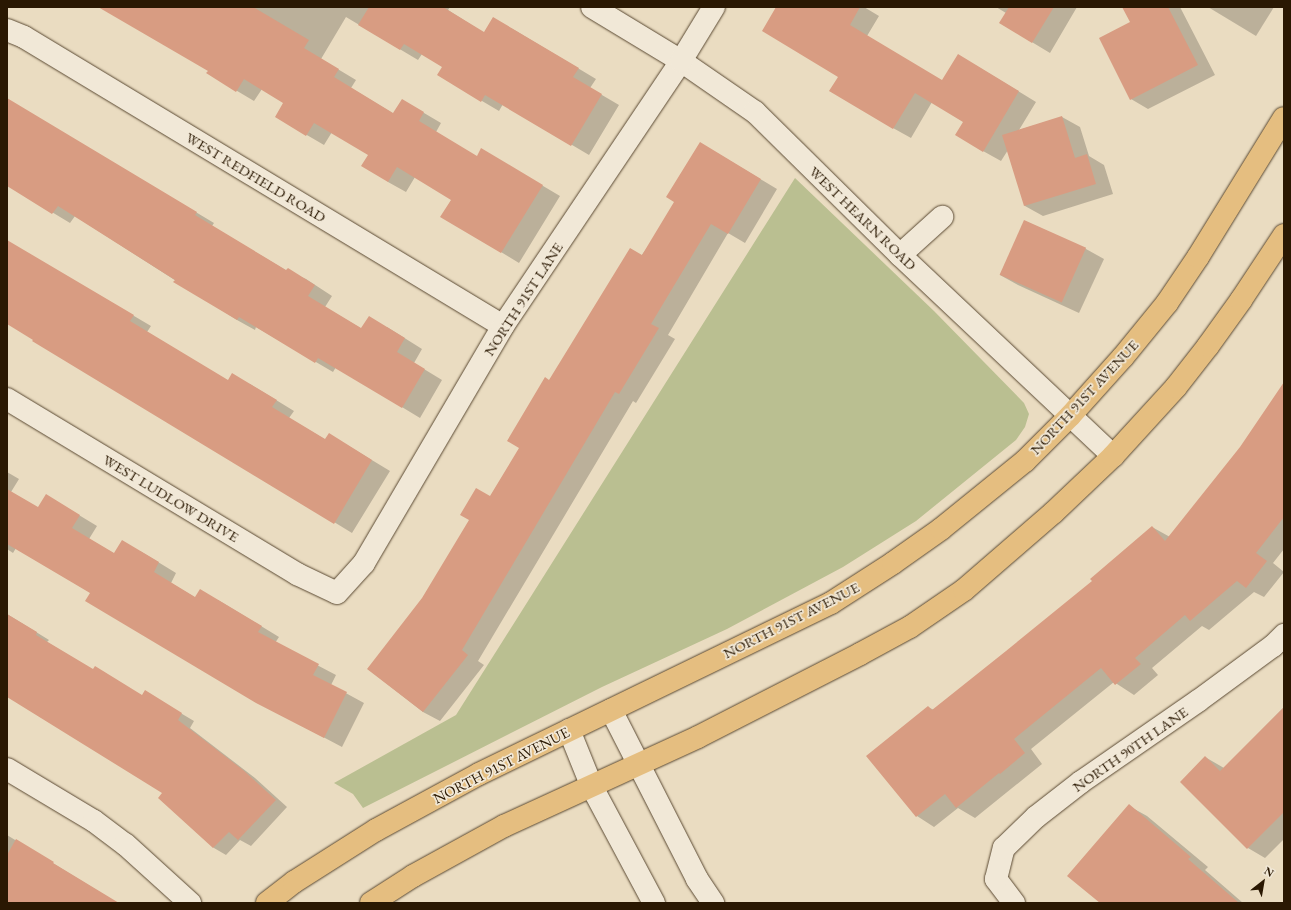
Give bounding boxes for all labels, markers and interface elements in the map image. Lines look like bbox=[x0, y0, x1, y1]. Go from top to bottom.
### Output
street label: WEST REDFIELD ROAD bbox=[183, 128, 329, 226]
street label: WEST HEARN ROAD bbox=[806, 162, 920, 274]
street label: NORTH 91ST LANE bbox=[480, 239, 566, 359]
street label: NORTH 91ST AVENUE bbox=[1026, 336, 1142, 458]
street label: WEST LUDLOW DRIVE bbox=[100, 450, 242, 546]
street label: NORTH 91ST AVENUE bbox=[720, 578, 862, 662]
street label: NORTH 90TH LANE bbox=[1069, 702, 1191, 796]
street label: NORTH 91ST AVENUE bbox=[430, 723, 572, 807]
north arrow bbox=[1243, 862, 1283, 902]
text: N bbox=[1262, 863, 1277, 880]

